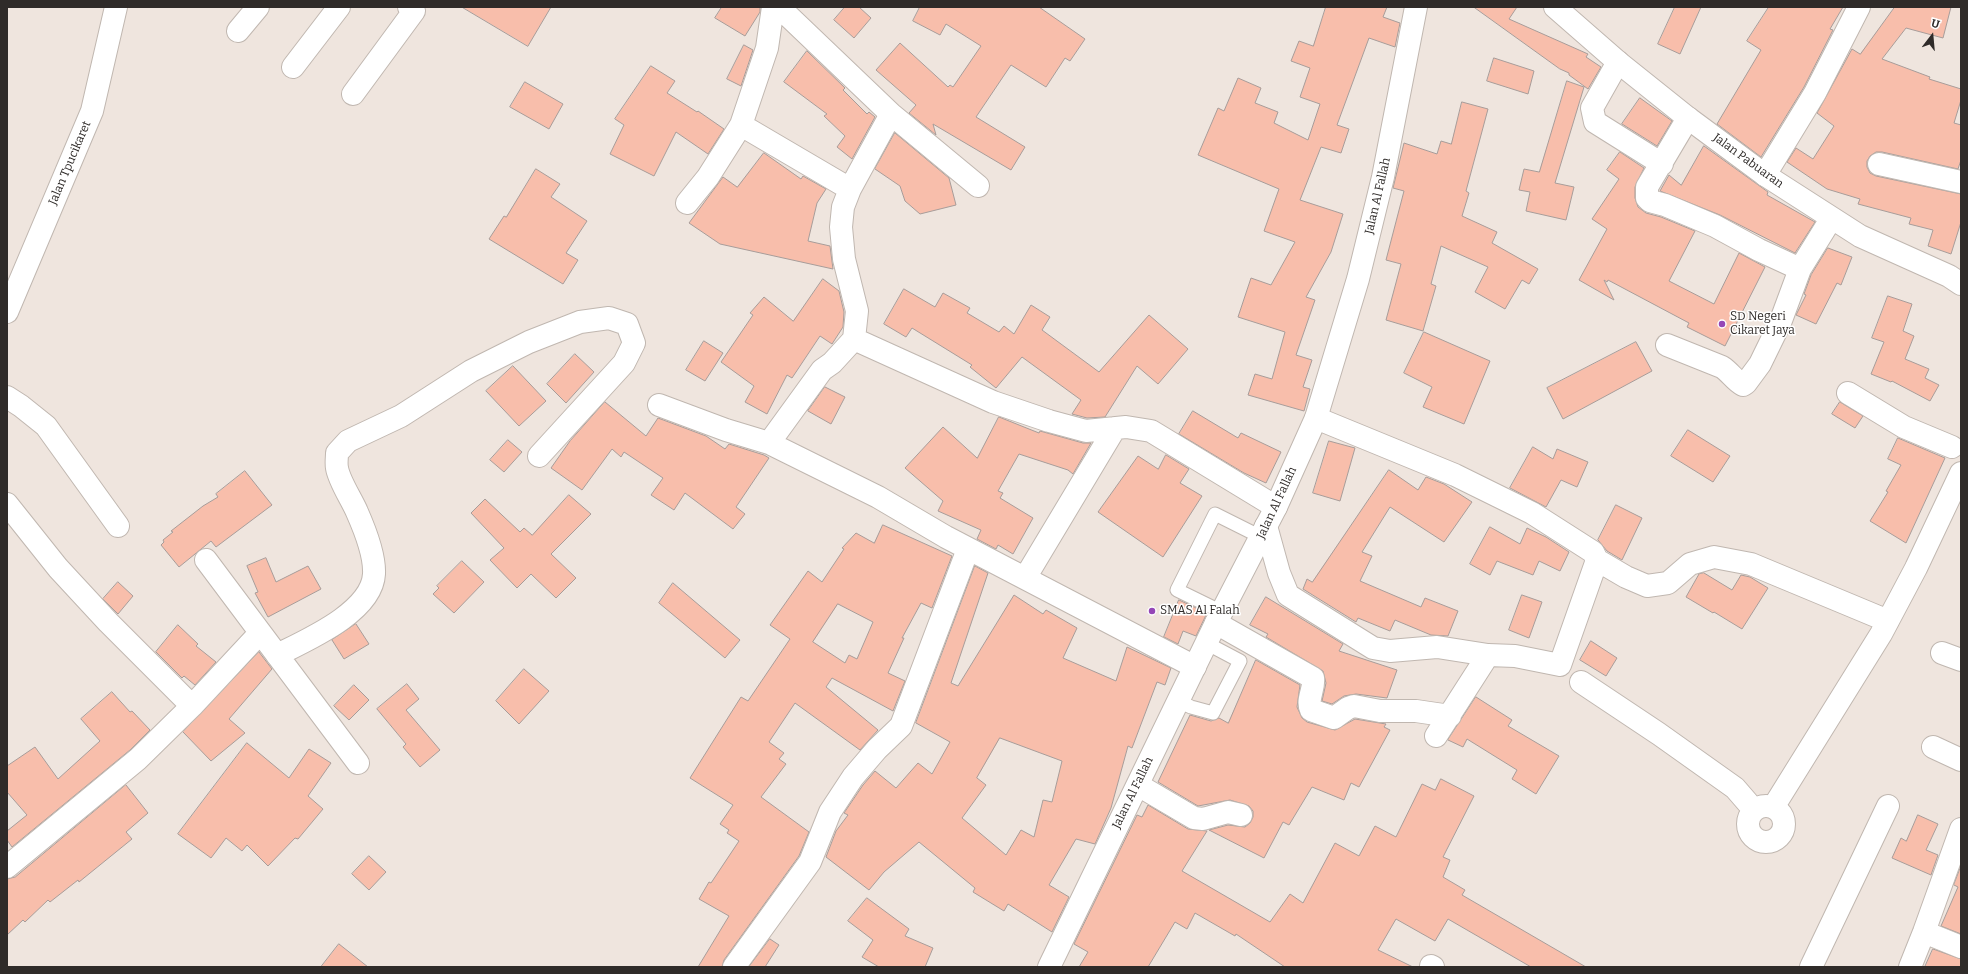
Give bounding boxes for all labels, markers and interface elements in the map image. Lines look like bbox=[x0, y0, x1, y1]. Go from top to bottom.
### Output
north arrow bbox=[1912, 16, 1952, 56]
text: U bbox=[1930, 17, 1941, 31]
street label: Jalan Tpucikaret bbox=[46, 119, 94, 207]
street label: Jalan Pabuaran bbox=[1710, 131, 1786, 191]
street label: Jalan Al Fallah bbox=[1362, 156, 1394, 236]
place label: SD Negeri Cikaret Jaya bbox=[1730, 310, 1795, 338]
marker: SD Negeri Cikaret Jaya bbox=[1717, 319, 1727, 329]
street label: Jalan Al Fallah bbox=[1254, 465, 1300, 541]
place label: SMAS Al Falah bbox=[1160, 604, 1240, 618]
marker: SMAS Al Falah bbox=[1147, 606, 1157, 616]
street label: Jalan Al Fallah bbox=[1109, 755, 1157, 831]

